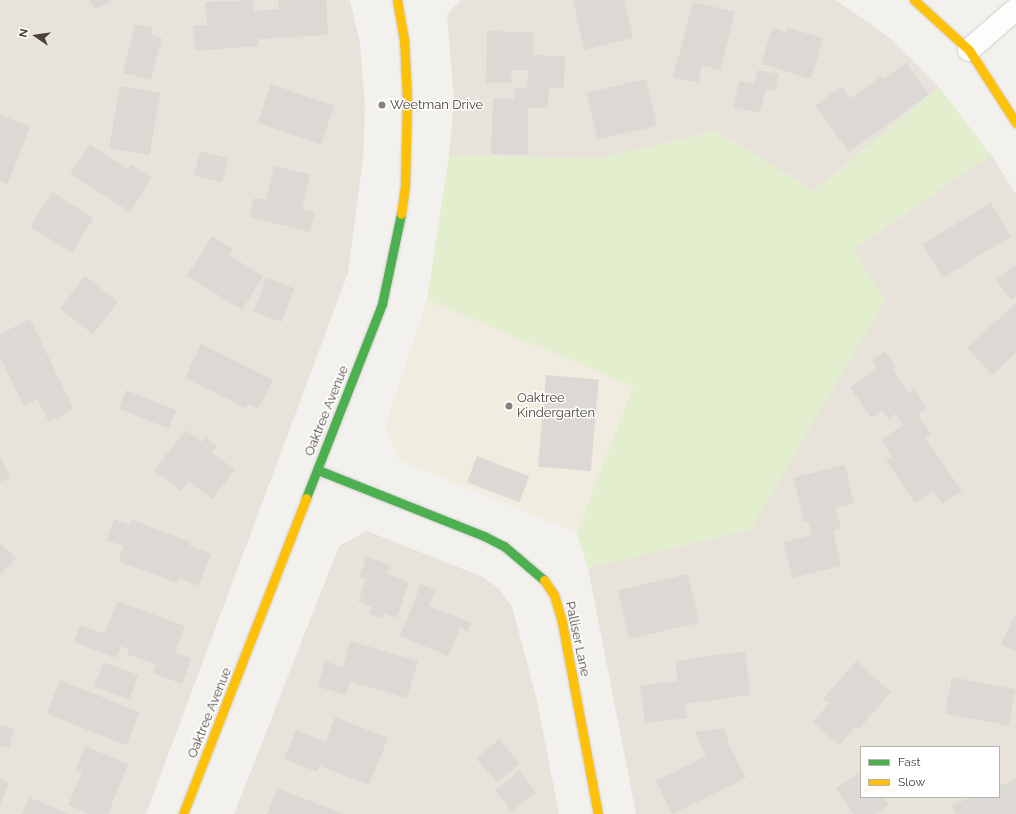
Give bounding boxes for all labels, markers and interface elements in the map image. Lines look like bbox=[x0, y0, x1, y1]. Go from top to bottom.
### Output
north arrow bbox=[16, 16, 56, 56]
text: N bbox=[17, 28, 31, 39]
place label: Weetman Drive bbox=[390, 97, 483, 113]
marker: Weetman Drive bbox=[377, 100, 387, 110]
street label: Oaktree Avenue bbox=[302, 363, 352, 459]
place label: Oaktree Kindergarten bbox=[517, 391, 595, 422]
marker: Oaktree Kindergarten bbox=[504, 401, 514, 411]
street label: Palliser Lane bbox=[561, 600, 593, 678]
street label: Oaktree Avenue bbox=[185, 665, 235, 761]
legend bbox=[860, 746, 1000, 798]
text: Fast bbox=[898, 755, 921, 769]
text: Slow bbox=[898, 775, 925, 789]

